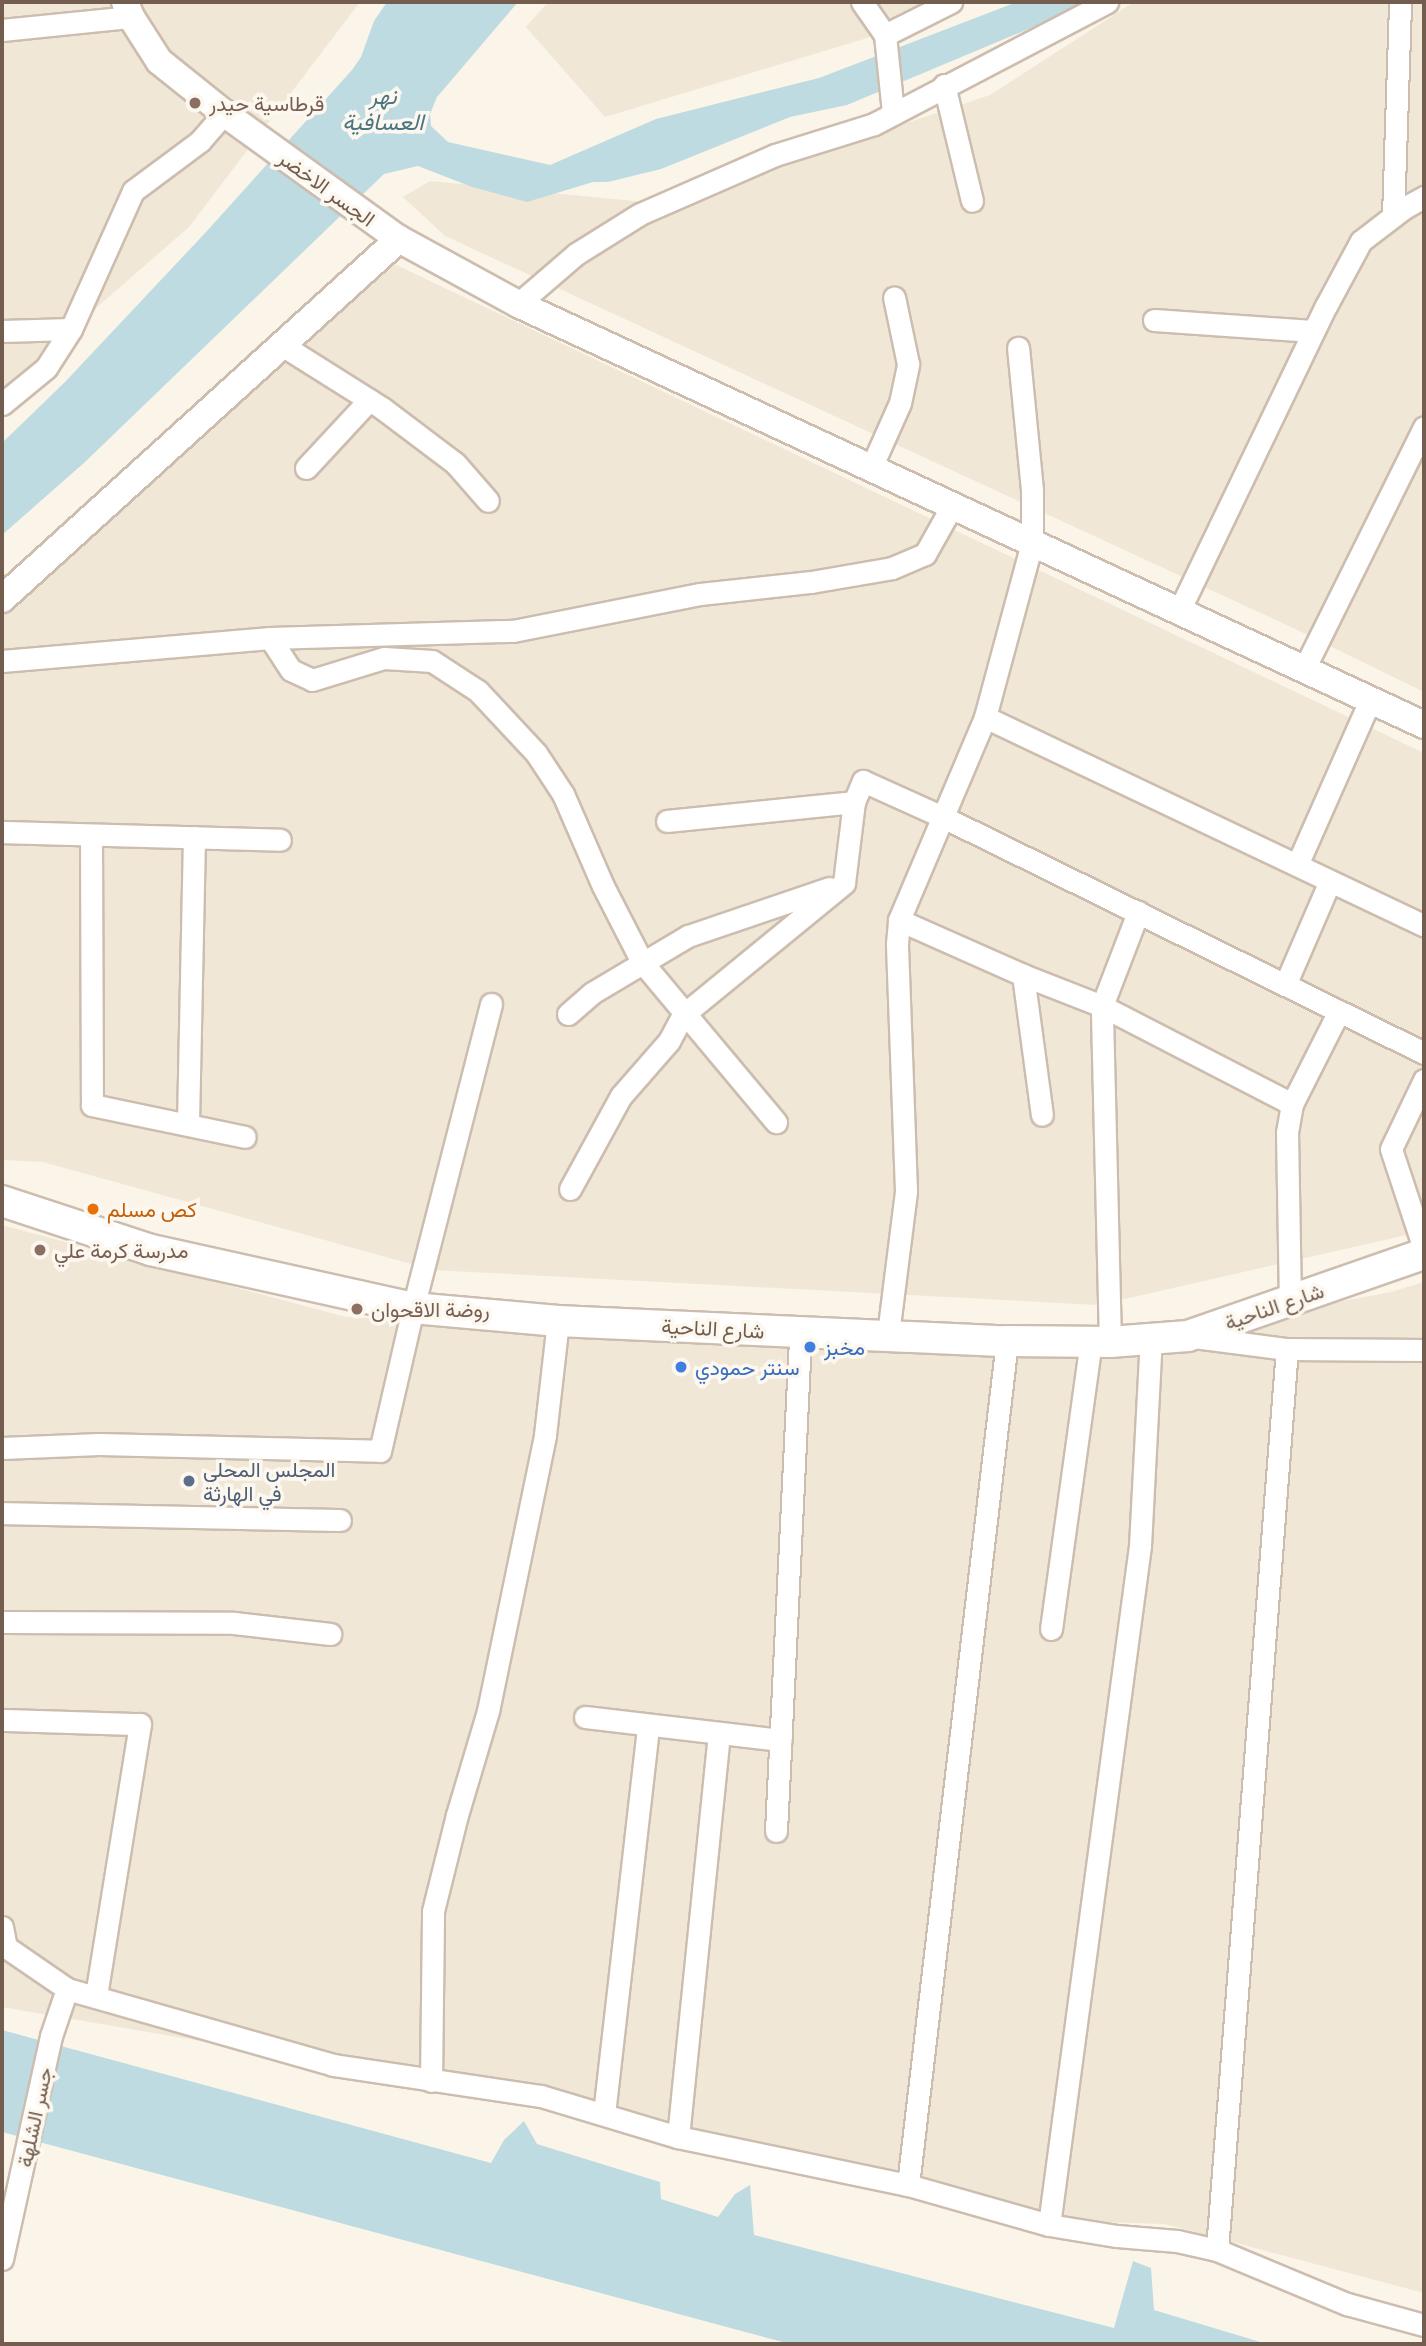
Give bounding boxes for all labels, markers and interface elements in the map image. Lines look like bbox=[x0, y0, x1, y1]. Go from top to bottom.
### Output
water label: نهر العسافية bbox=[342, 81, 424, 135]
place label: قرطاسية حيدر bbox=[209, 90, 324, 116]
marker: قرطاسية حيدر bbox=[187, 95, 203, 111]
street label: الجسر الاخضر bbox=[274, 145, 380, 231]
place label: كص مسلم bbox=[107, 1196, 197, 1222]
marker: كص مسلم bbox=[85, 1201, 101, 1217]
place label: مدرسة كرمة علي bbox=[54, 1237, 188, 1263]
marker: مدرسة كرمة علي bbox=[32, 1242, 48, 1258]
street label: شارع الناحية bbox=[1221, 1277, 1327, 1335]
place label: روضة الاقحوان bbox=[371, 1296, 490, 1322]
marker: روضة الاقحوان bbox=[349, 1301, 365, 1317]
street label: شارع الناحية bbox=[661, 1313, 765, 1343]
place label: مخبز bbox=[824, 1334, 865, 1360]
marker: مخبز bbox=[802, 1339, 818, 1355]
place label: سنتر حمودي bbox=[695, 1354, 800, 1380]
marker: سنتر حمودي bbox=[673, 1359, 689, 1375]
place label: المجلس المحلي في الهارثة bbox=[203, 1456, 335, 1506]
marker: المجلس المحلي في الهارثة bbox=[181, 1473, 197, 1489]
street label: جسر الشلهة bbox=[11, 2065, 57, 2169]

